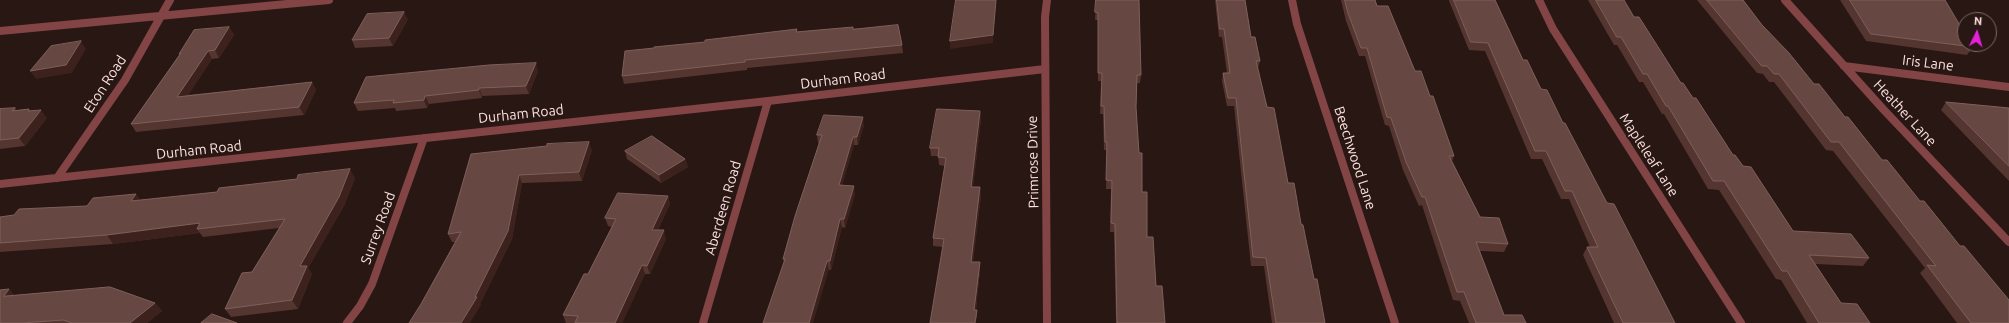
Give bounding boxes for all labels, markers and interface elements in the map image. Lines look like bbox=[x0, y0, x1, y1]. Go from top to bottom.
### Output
north arrow bbox=[1957, 12, 1997, 52]
text: N bbox=[1973, 15, 1983, 27]
street label: Eton Road bbox=[80, 52, 130, 116]
street label: Iris Lane bbox=[1901, 52, 1955, 74]
street label: Durham Road bbox=[799, 65, 887, 93]
street label: Heather Lane bbox=[1870, 76, 1940, 150]
street label: Durham Road bbox=[477, 101, 565, 127]
street label: Beechwood Lane bbox=[1330, 104, 1380, 212]
street label: Mapleleaf Lane bbox=[1616, 110, 1682, 200]
street label: Primrose Drive bbox=[1024, 115, 1042, 209]
street label: Durham Road bbox=[155, 137, 243, 163]
street label: Aberdeen Road bbox=[701, 159, 745, 257]
street label: Surrey Road bbox=[357, 189, 399, 267]

